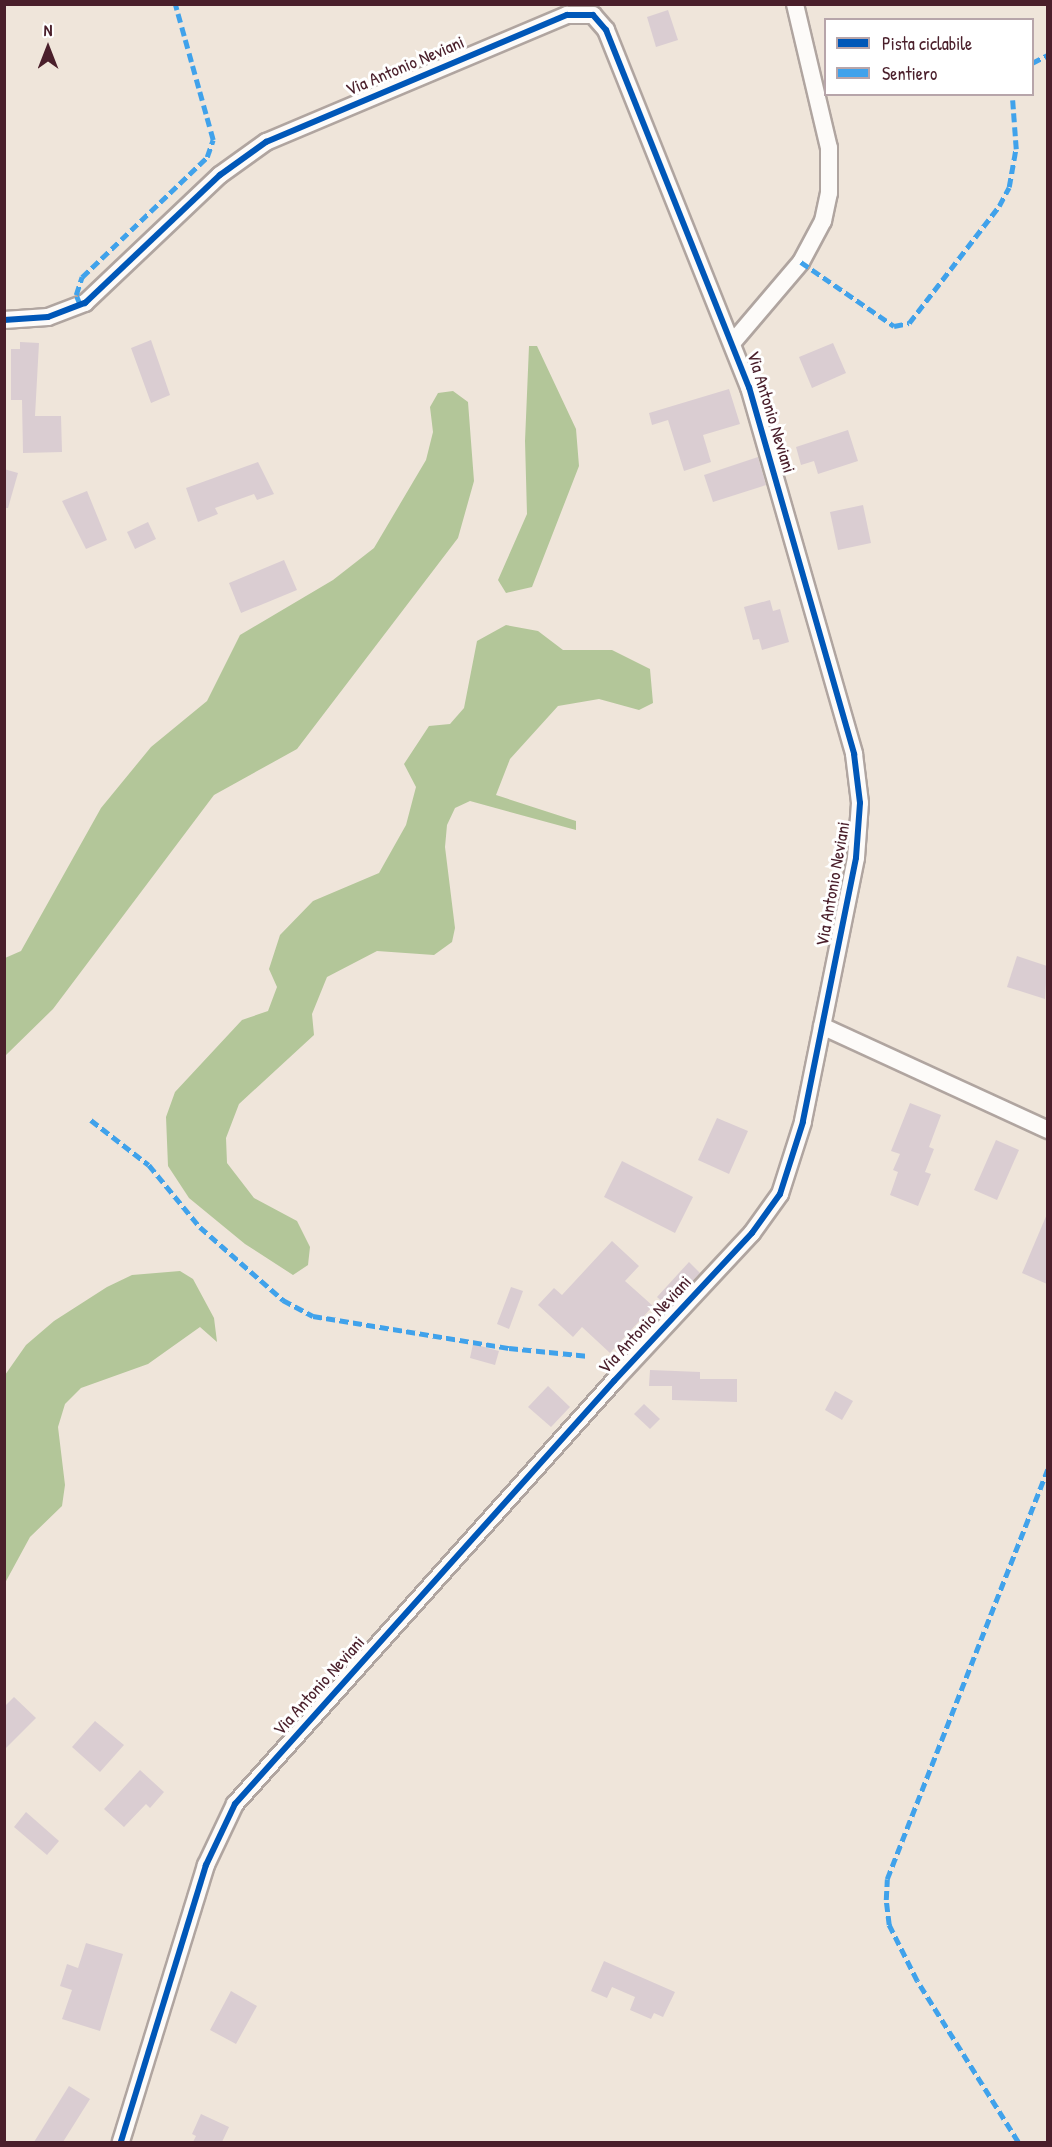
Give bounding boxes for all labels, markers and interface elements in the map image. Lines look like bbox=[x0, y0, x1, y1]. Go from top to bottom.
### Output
north arrow bbox=[18, 18, 78, 78]
legend bbox=[824, 18, 1034, 96]
text: N bbox=[44, 19, 52, 41]
street label: Via Antonio Neviani bbox=[343, 31, 467, 101]
text: Pista ciclabile bbox=[882, 31, 972, 56]
text: Sentiero bbox=[882, 61, 937, 86]
street label: Via Antonio Neviani bbox=[742, 348, 800, 476]
street label: Via Antonio Neviani bbox=[811, 820, 855, 948]
street label: Via Antonio Neviani bbox=[594, 1271, 696, 1379]
street label: Via Antonio Neviani bbox=[269, 1632, 369, 1740]

